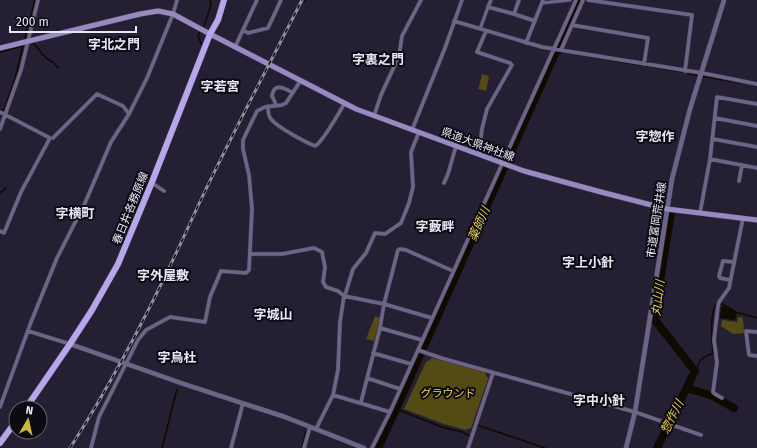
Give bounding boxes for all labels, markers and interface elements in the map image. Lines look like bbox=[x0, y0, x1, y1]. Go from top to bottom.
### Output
scale bar bbox=[10, 8, 136, 34]
text: 200 m bbox=[16, 15, 49, 29]
district label: 字北之門 bbox=[88, 37, 140, 52]
district label: 字裏之門 bbox=[352, 52, 404, 67]
district label: 字若宮 bbox=[200, 79, 240, 94]
street label: 県道大県神社線 bbox=[439, 125, 516, 164]
district label: 字惣作 bbox=[635, 129, 675, 144]
street label: 春日井各務原線 bbox=[110, 170, 151, 246]
street label: 市道富岡荒井線 bbox=[644, 181, 669, 259]
water label: 薬師川 bbox=[465, 203, 494, 243]
district label: 字横町 bbox=[55, 206, 95, 221]
district label: 字藪畔 bbox=[415, 219, 455, 234]
district label: 字上小針 bbox=[562, 255, 614, 270]
district label: 字外屋敷 bbox=[137, 268, 189, 283]
water label: 丸山川 bbox=[649, 277, 667, 317]
district label: 字城山 bbox=[253, 307, 293, 322]
district label: 字烏杜 bbox=[157, 350, 197, 365]
park label: グラウンド bbox=[421, 387, 476, 400]
district label: 字中小針 bbox=[573, 393, 625, 408]
water label: 惣作川 bbox=[658, 396, 687, 436]
north arrow bbox=[8, 400, 48, 440]
text: N bbox=[25, 404, 34, 418]

